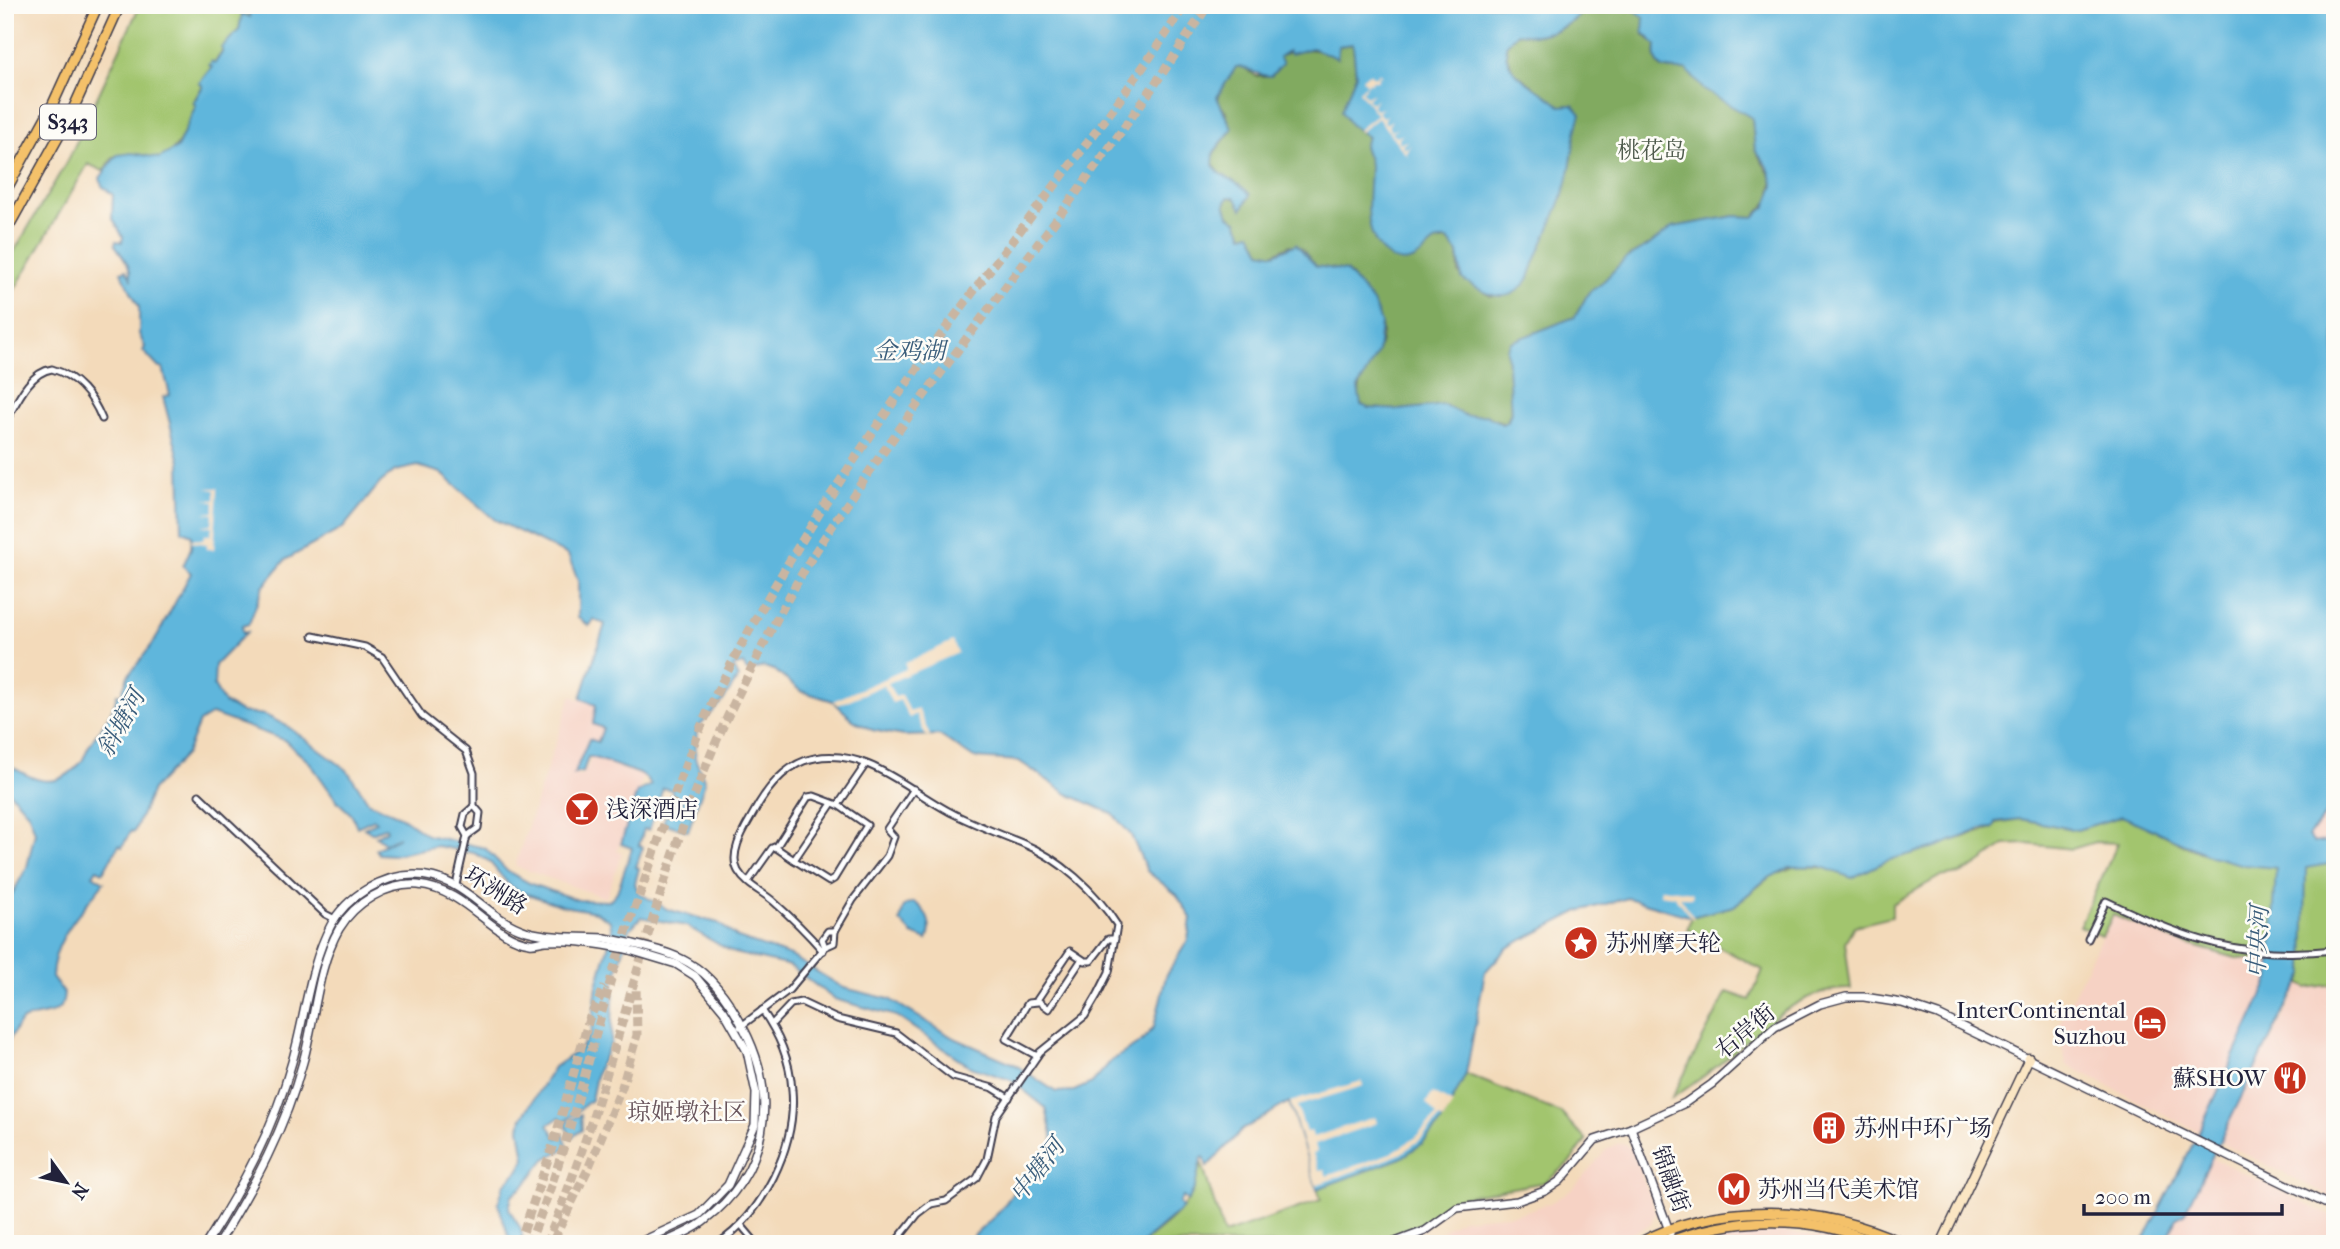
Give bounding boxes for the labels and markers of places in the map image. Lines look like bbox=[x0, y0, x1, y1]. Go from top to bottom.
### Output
bar icon: 浅深酒店 bbox=[563, 790, 601, 828]
place label: 浅深酒店 bbox=[606, 796, 698, 823]
place icon: 苏州摩天轮 bbox=[1562, 924, 1600, 962]
place label: 苏州摩天轮 bbox=[1606, 930, 1721, 957]
place label: InterContinental Suzhou bbox=[1956, 997, 2127, 1050]
hotel icon: InterContinental Suzhou bbox=[2131, 1004, 2169, 1042]
restaurant icon: 蘇SHOW bbox=[2271, 1059, 2309, 1097]
place label: 蘇SHOW bbox=[2173, 1065, 2267, 1092]
building icon: 苏州中环广场 bbox=[1810, 1109, 1848, 1147]
place label: 苏州中环广场 bbox=[1854, 1115, 1992, 1142]
metro station icon: 苏州当代美术馆 bbox=[1715, 1170, 1753, 1208]
place label: 苏州当代美术馆 bbox=[1758, 1176, 1919, 1203]

